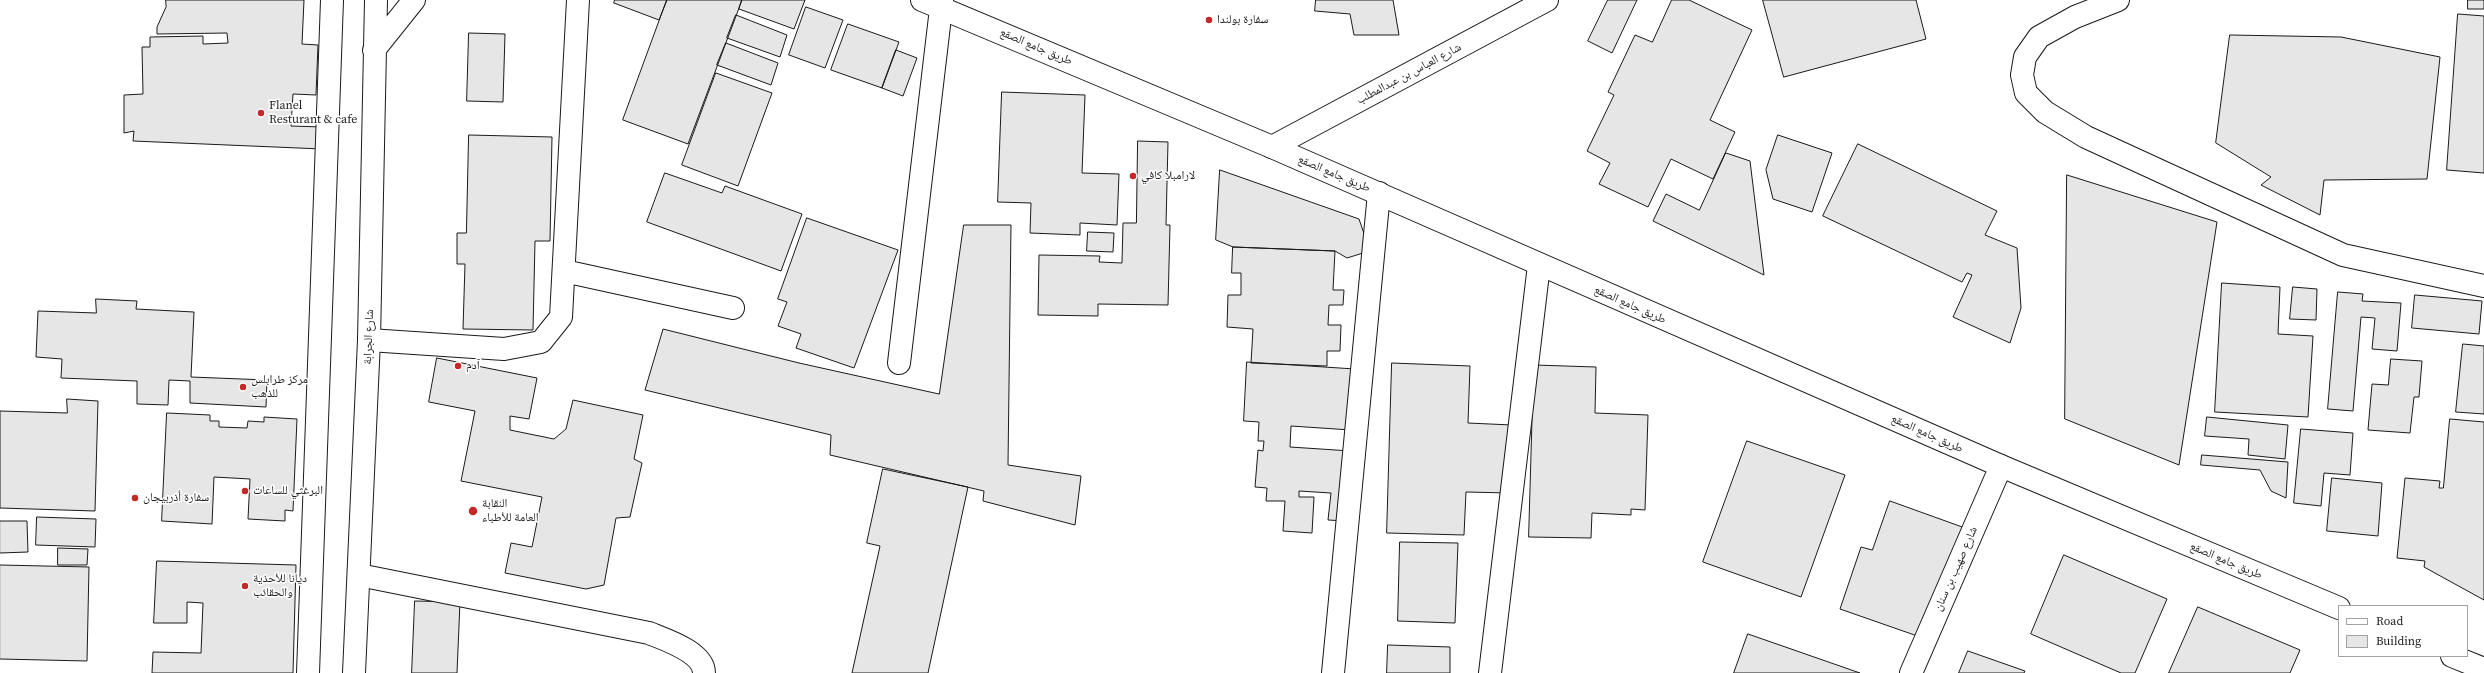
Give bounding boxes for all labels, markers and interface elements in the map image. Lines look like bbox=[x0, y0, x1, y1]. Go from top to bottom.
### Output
place label: سفارة بولندا bbox=[1217, 13, 1268, 27]
marker: سفارة بولندا bbox=[1204, 15, 1214, 25]
street label: طريق جامع الصقع bbox=[998, 25, 1074, 69]
street label: شارع العباس بن عبدالمطلب bbox=[1354, 40, 1464, 108]
place label: Flanel Resturant & cafe bbox=[269, 99, 357, 127]
marker: Flanel Resturant & cafe bbox=[256, 108, 266, 118]
street label: طريق جامع الصقع bbox=[1296, 152, 1372, 196]
place label: لارامبلا كافي bbox=[1141, 169, 1195, 183]
marker: لارامبلا كافي bbox=[1128, 171, 1138, 181]
street label: طريق جامع الصقع bbox=[1592, 283, 1668, 327]
street label: شارع الجرابة bbox=[361, 309, 377, 365]
place label: آدم bbox=[466, 359, 480, 373]
marker: آدم bbox=[453, 361, 463, 371]
place label: مركز طرابلس للذهب bbox=[251, 373, 308, 401]
marker: مركز طرابلس للذهب bbox=[238, 382, 248, 392]
street label: طريق جامع الصقع bbox=[1889, 412, 1965, 456]
place label: البرغثي للساعات bbox=[253, 484, 323, 498]
marker: البرغثي للساعات bbox=[240, 486, 250, 496]
place label: سفارة أذربيجان bbox=[143, 491, 209, 505]
marker: سفارة أذربيجان bbox=[130, 493, 140, 503]
place label: النقابة العامة للأطباء bbox=[482, 497, 539, 525]
marker: النقابة العامة للأطباء bbox=[467, 505, 479, 517]
street label: شارع صهيب بن سنان bbox=[1931, 524, 1981, 614]
street label: طريق جامع الصقع bbox=[2188, 539, 2264, 583]
place label: ديانا للأحذية والحقائب bbox=[253, 572, 307, 600]
marker: ديانا للأحذية والحقائب bbox=[240, 581, 250, 591]
legend bbox=[2338, 605, 2468, 657]
text: Road bbox=[2376, 613, 2403, 629]
text: Building bbox=[2376, 633, 2421, 649]

